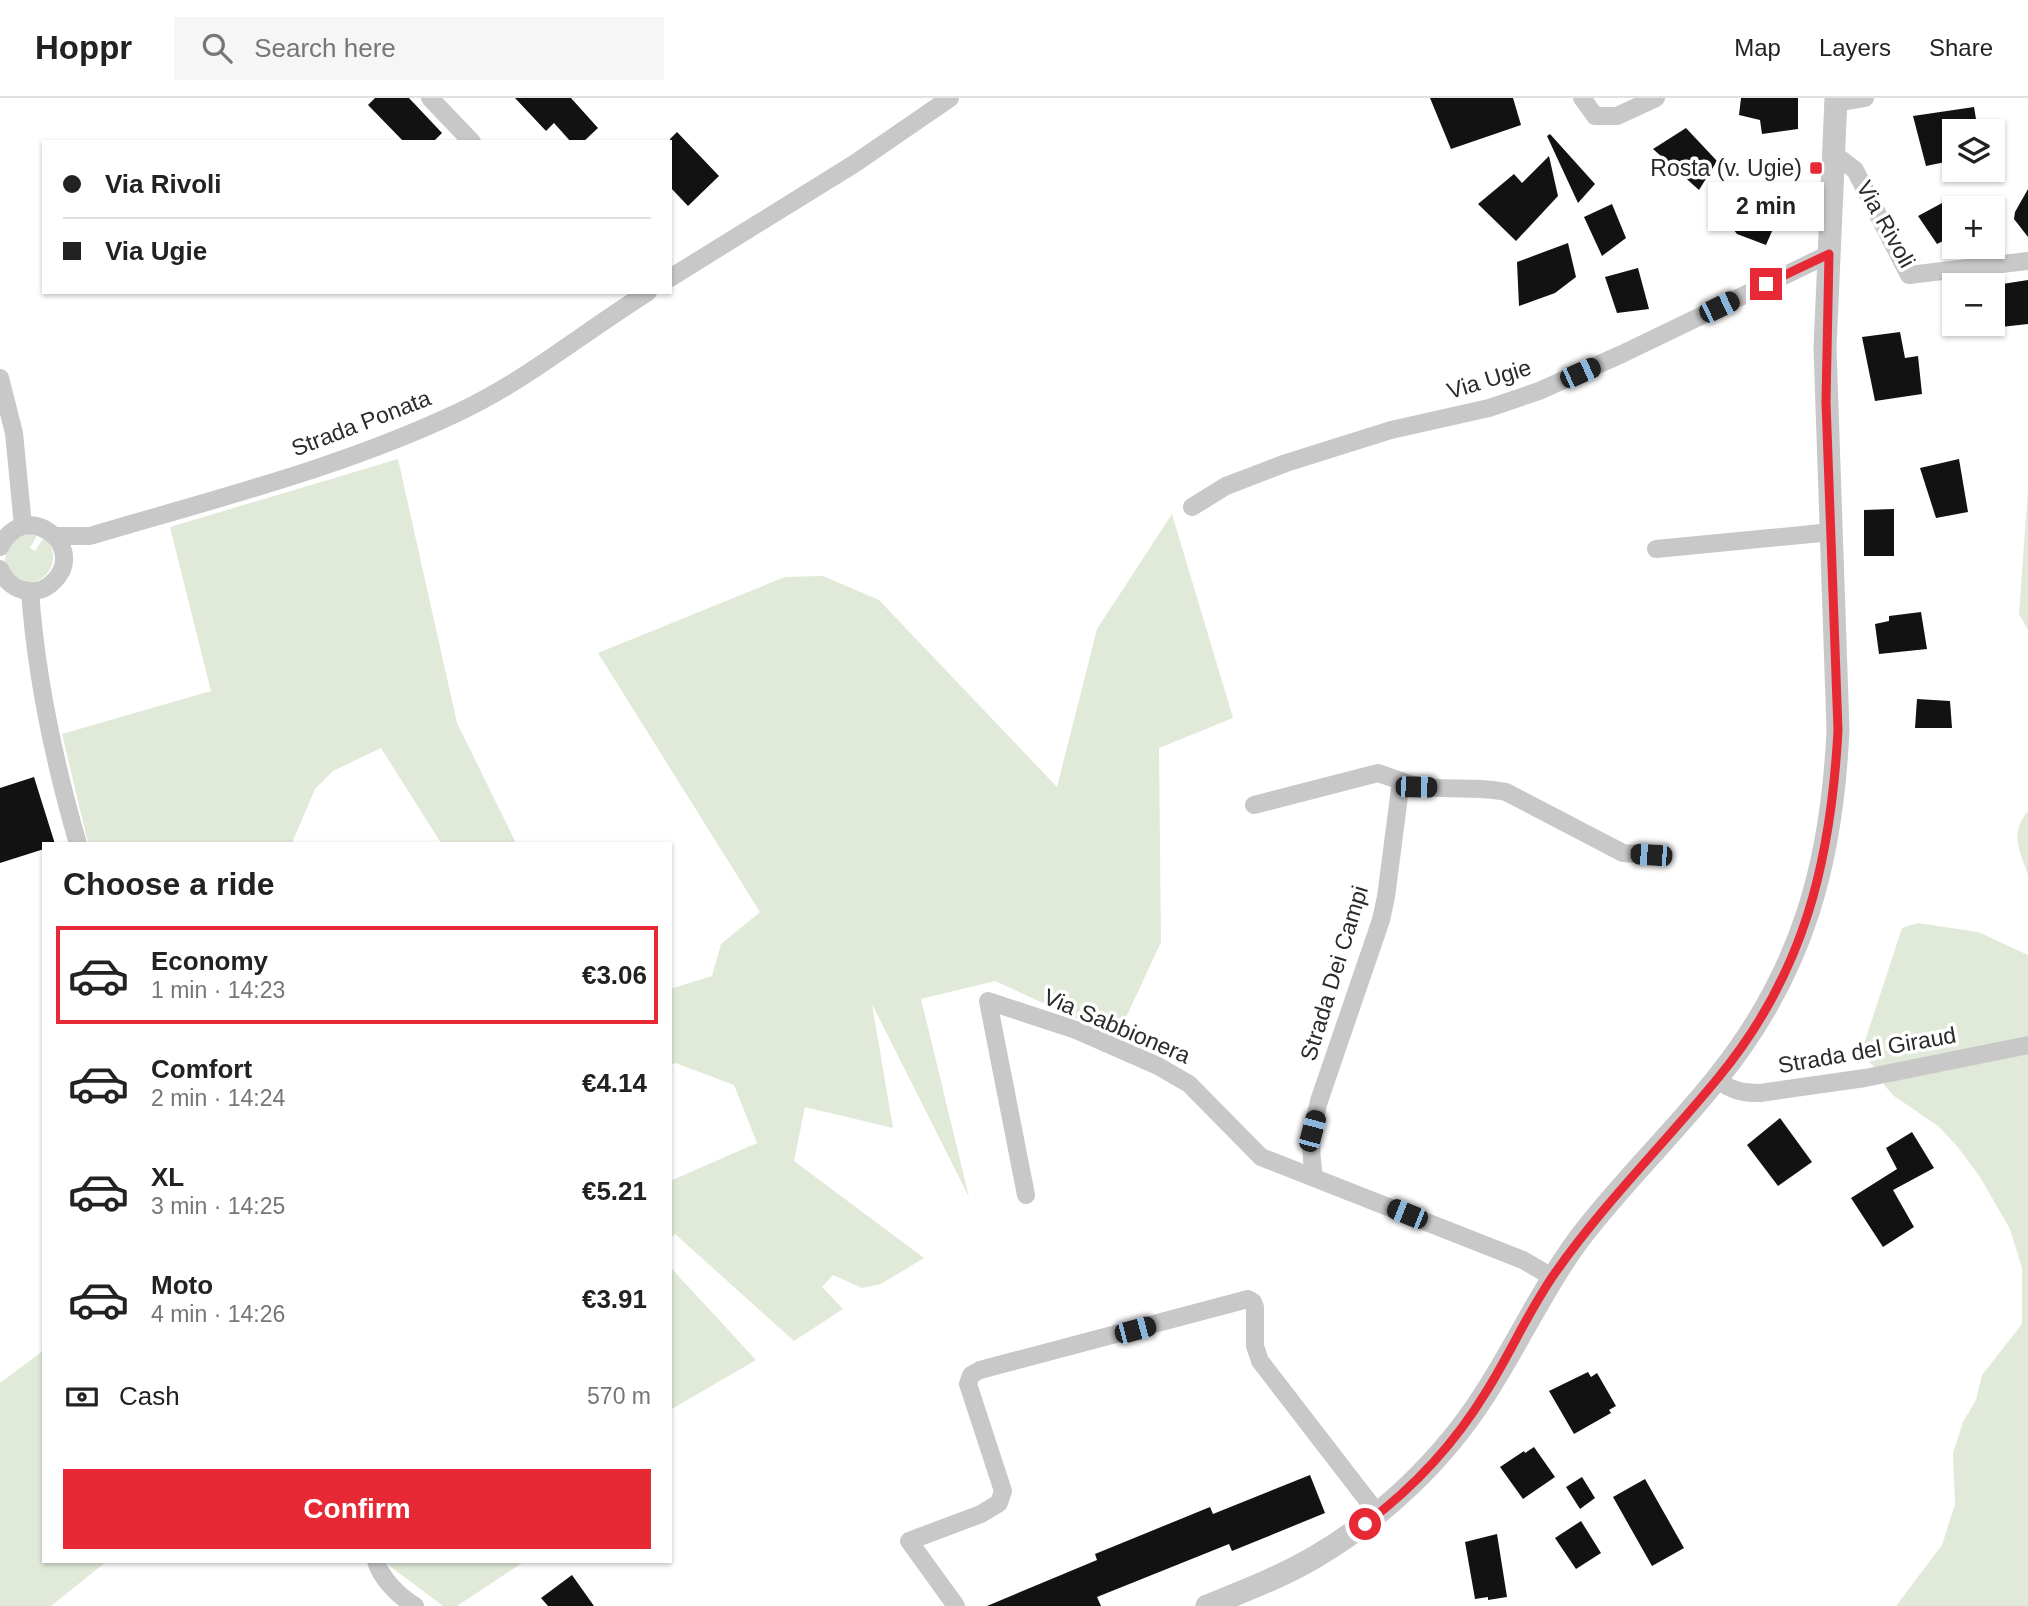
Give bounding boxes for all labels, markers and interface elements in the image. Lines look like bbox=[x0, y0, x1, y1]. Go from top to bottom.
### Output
search box bbox=[174, 17, 664, 80]
text: Hoppr bbox=[35, 29, 132, 66]
icon: search bbox=[198, 29, 236, 67]
text: Search here bbox=[254, 33, 396, 63]
text: Map bbox=[1734, 34, 1781, 61]
text: Layers bbox=[1819, 34, 1891, 61]
text: Share bbox=[1929, 34, 1993, 61]
map controls bbox=[1942, 119, 2005, 336]
button: layers bbox=[1942, 119, 2005, 182]
place label: Rosta (v. Ugie) bbox=[1650, 155, 1802, 181]
marker: Rosta (v. Ugie) bbox=[1808, 160, 1824, 176]
text: Via Rivoli bbox=[105, 169, 222, 199]
street label: Via Rivoli bbox=[1851, 176, 1921, 272]
callout: 2 min bbox=[1708, 183, 1824, 232]
text: 2 min bbox=[1736, 193, 1796, 219]
button: + bbox=[1942, 196, 2005, 259]
text: Via Ugie bbox=[105, 236, 207, 266]
route end bbox=[1750, 268, 1782, 300]
button: − bbox=[1942, 273, 2005, 336]
car bbox=[1696, 288, 1743, 326]
street label: Via Ugie bbox=[1444, 354, 1534, 404]
car bbox=[1557, 355, 1604, 391]
street label: Strada Ponata bbox=[288, 384, 434, 461]
car bbox=[1395, 776, 1438, 798]
car bbox=[1630, 843, 1673, 867]
text: Choose a ride bbox=[63, 866, 275, 902]
street label: Strada Dei Campi bbox=[1295, 882, 1373, 1064]
icon: car bbox=[67, 944, 130, 1007]
text: Economy bbox=[151, 946, 268, 976]
text: €3.06 bbox=[582, 960, 647, 990]
text: 1 min · 14:23 bbox=[151, 977, 285, 1003]
street label: Via Sabbionera bbox=[1040, 983, 1194, 1069]
street label: Strada del Giraud bbox=[1776, 1022, 1958, 1078]
icon: car bbox=[67, 1052, 130, 1115]
text: Comfort bbox=[151, 1054, 252, 1084]
text: €4.14 bbox=[582, 1068, 647, 1098]
text: 2 min · 14:24 bbox=[151, 1085, 285, 1111]
car bbox=[1297, 1108, 1328, 1154]
icon: car bbox=[67, 1160, 130, 1223]
text: XL bbox=[151, 1162, 184, 1192]
text: €5.21 bbox=[582, 1176, 647, 1206]
text: 3 min · 14:25 bbox=[151, 1193, 285, 1219]
car bbox=[1384, 1196, 1431, 1232]
icon: car bbox=[67, 1268, 130, 1331]
text: Moto bbox=[151, 1270, 213, 1300]
text: €3.91 bbox=[582, 1284, 647, 1314]
text: 4 min · 14:26 bbox=[151, 1301, 285, 1327]
car bbox=[1112, 1314, 1159, 1346]
icon: cash bbox=[63, 1378, 101, 1416]
text: Cash bbox=[119, 1381, 180, 1411]
text: 570 m bbox=[587, 1383, 651, 1409]
button: Confirm bbox=[63, 1469, 651, 1549]
route start bbox=[1349, 1508, 1381, 1540]

